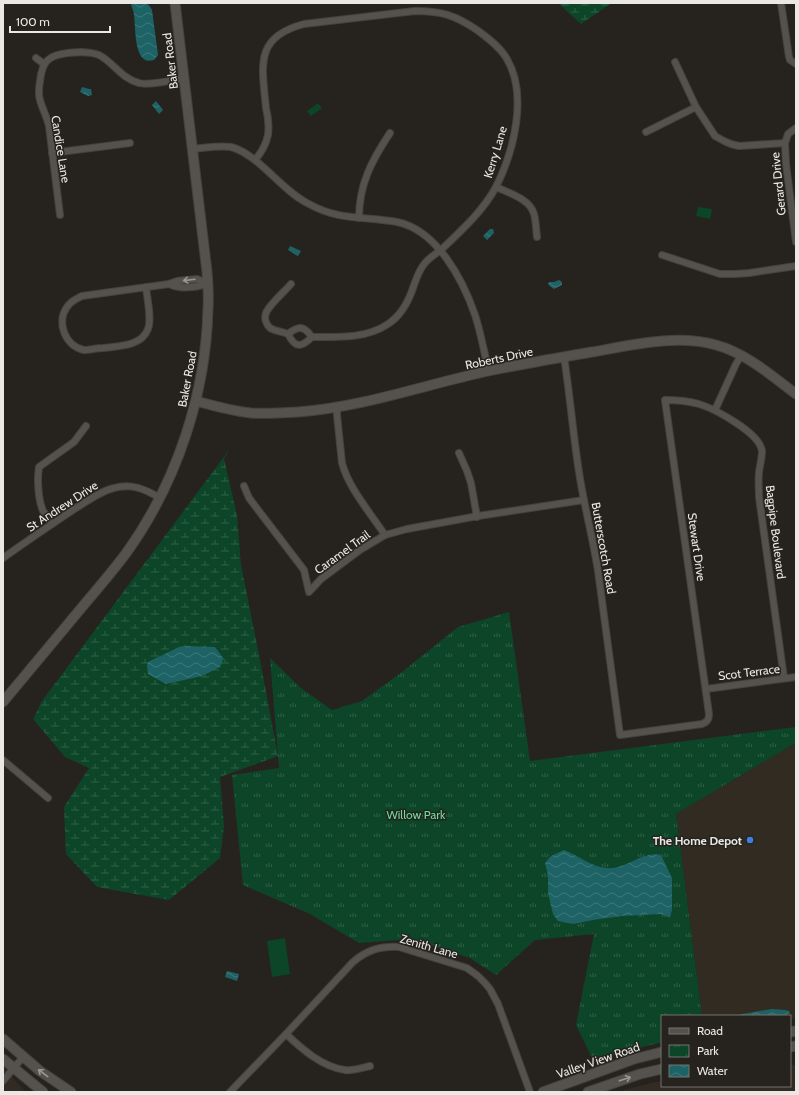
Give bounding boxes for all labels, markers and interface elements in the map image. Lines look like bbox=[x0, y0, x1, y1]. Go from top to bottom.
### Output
scale bar bbox=[10, 8, 110, 34]
text: 100 m bbox=[16, 14, 50, 29]
street label: Baker Road bbox=[159, 32, 181, 90]
street label: Candice Lane bbox=[48, 114, 74, 184]
street label: Kerry Lane bbox=[480, 124, 510, 180]
street label: Gerard Drive bbox=[767, 152, 789, 216]
one-way arrow bbox=[183, 276, 196, 284]
street label: Roberts Drive bbox=[464, 344, 534, 372]
street label: Baker Road bbox=[174, 350, 200, 408]
street label: St Andrew Drive bbox=[23, 477, 101, 535]
street label: Bagpipe Boulevard bbox=[763, 484, 789, 580]
street label: Butterscotch Road bbox=[589, 501, 619, 595]
street label: Stewart Drive bbox=[685, 512, 709, 582]
street label: Caramel Trail bbox=[311, 527, 373, 577]
street label: Scot Terrace bbox=[717, 661, 781, 683]
park label: Willow Park bbox=[386, 807, 446, 822]
place label: The Home Depot bbox=[653, 833, 742, 848]
marker: The Home Depot bbox=[745, 835, 755, 845]
street label: Zenith Lane bbox=[398, 931, 460, 961]
legend bbox=[661, 1015, 791, 1087]
text: Road bbox=[697, 1023, 723, 1038]
street label: Valley View Road bbox=[554, 1039, 642, 1081]
text: Park bbox=[697, 1043, 719, 1058]
text: Water bbox=[697, 1063, 728, 1078]
one-way arrow bbox=[37, 1068, 48, 1077]
one-way arrow bbox=[618, 1075, 631, 1082]

